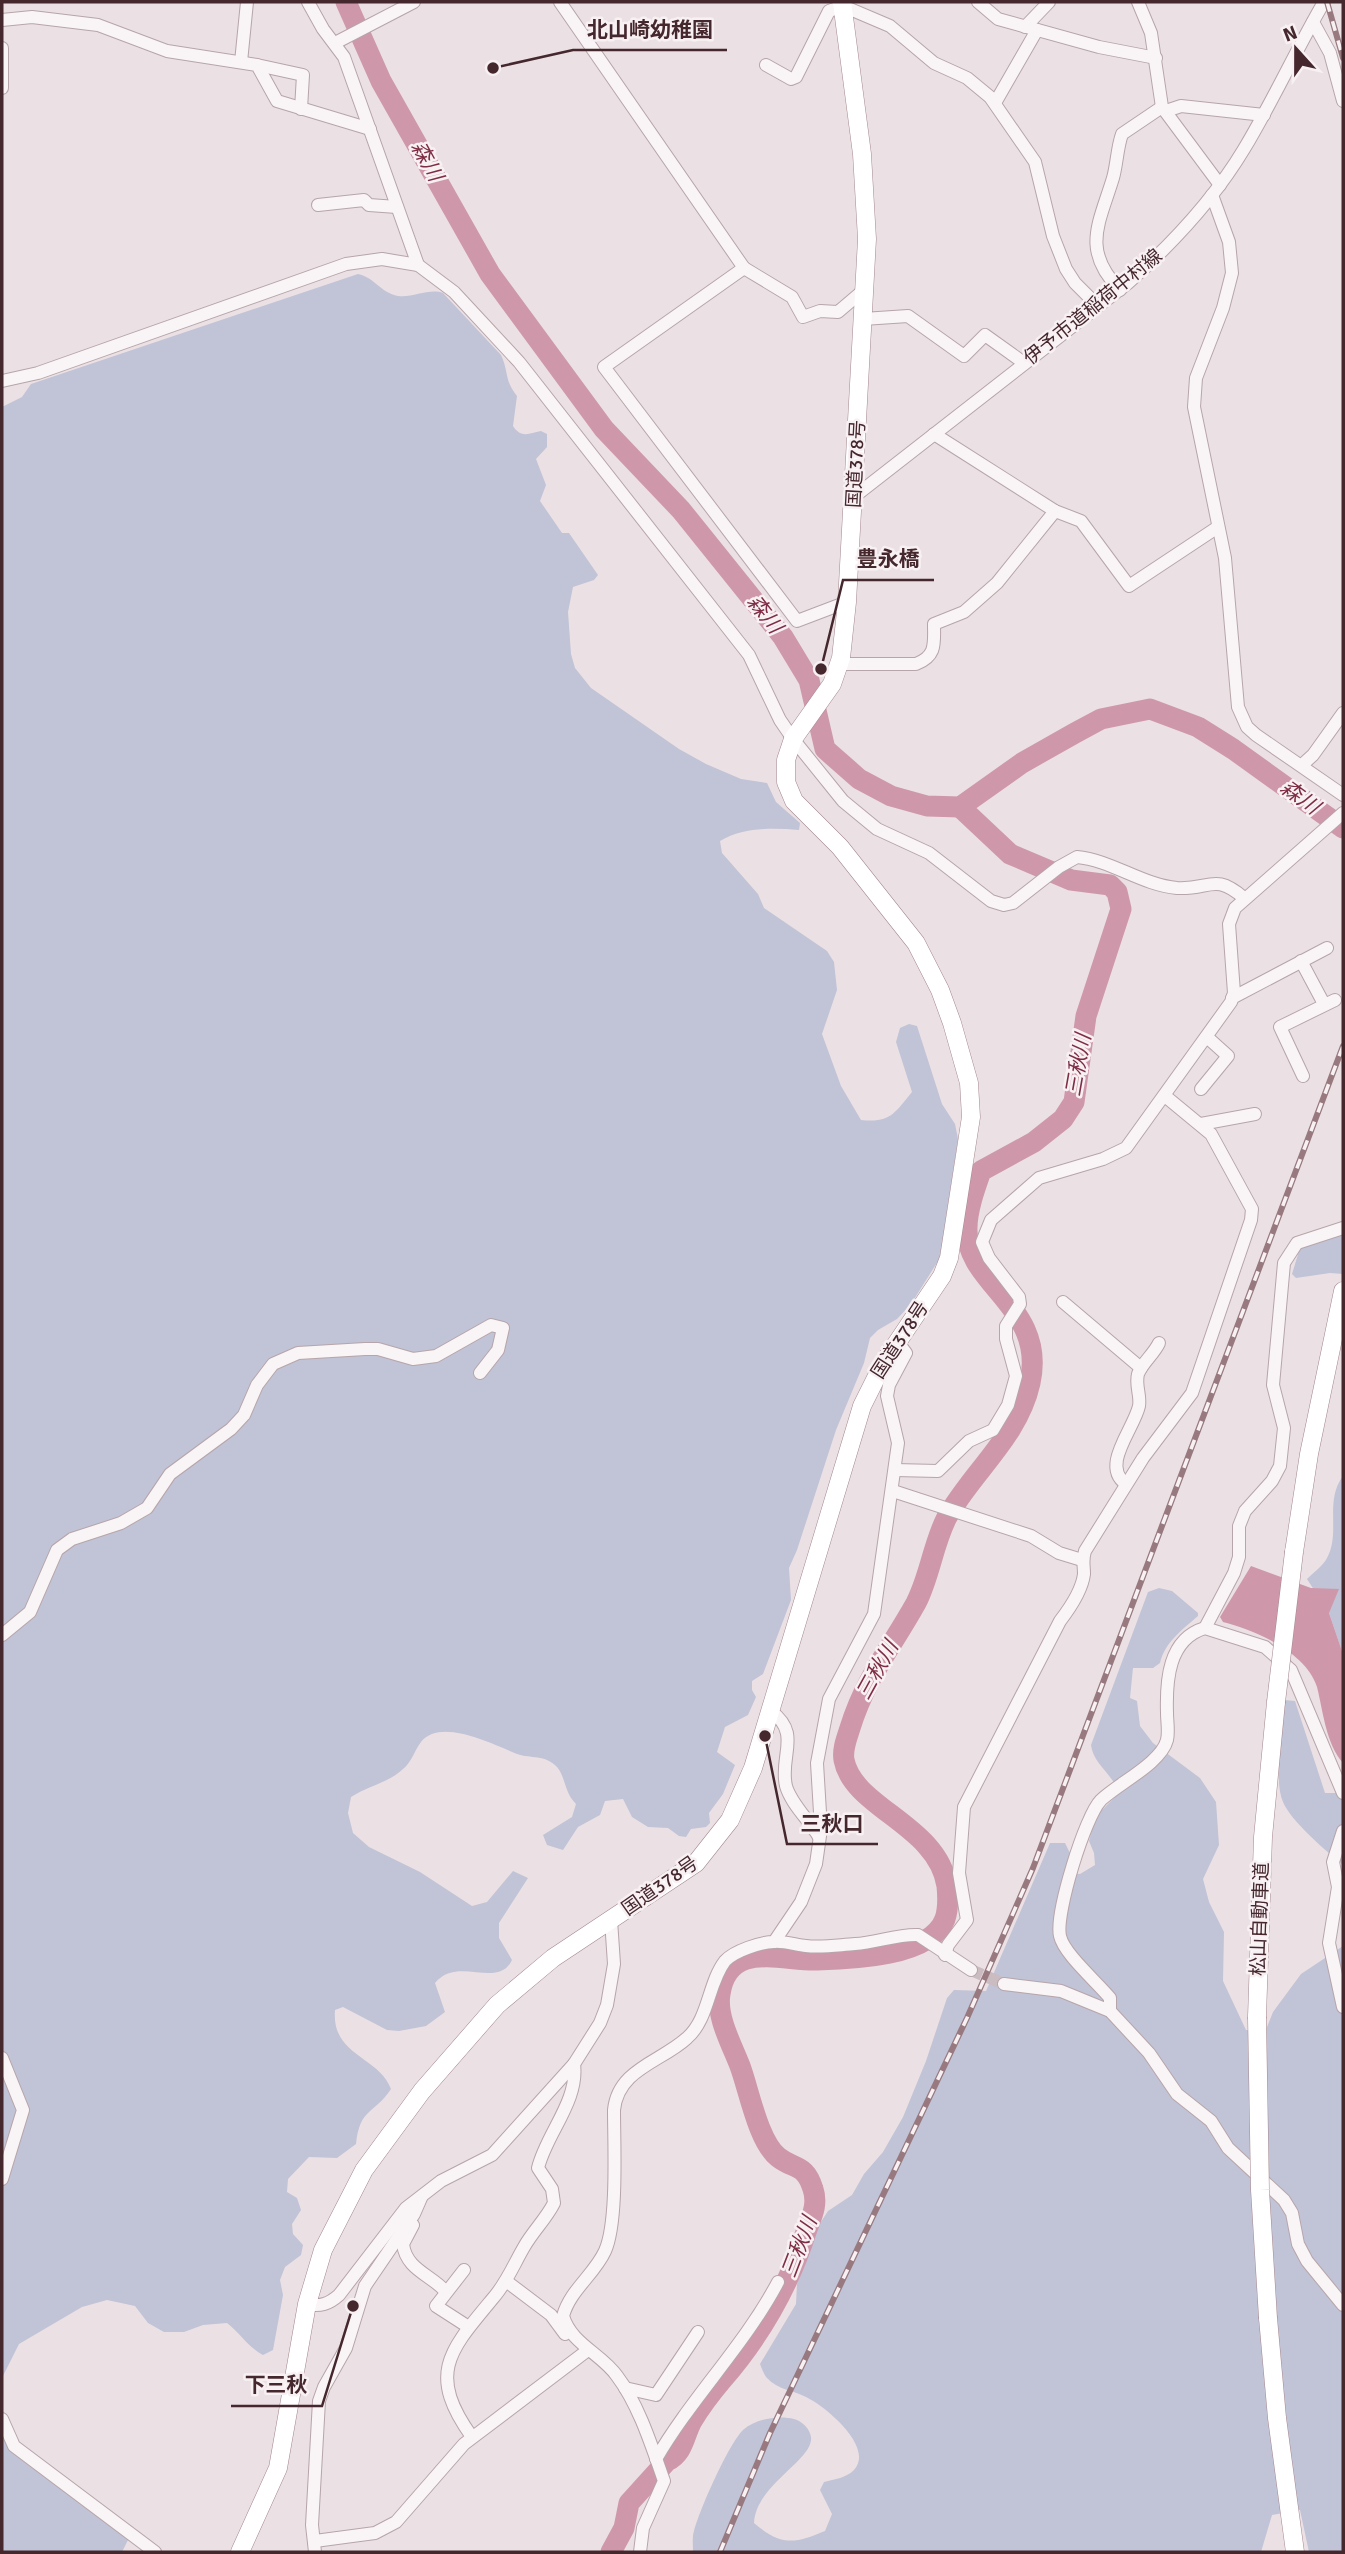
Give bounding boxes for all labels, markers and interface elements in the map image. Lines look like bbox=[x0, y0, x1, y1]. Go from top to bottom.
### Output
callout: 北山崎幼稚園 bbox=[573, 8, 727, 50]
north arrow bbox=[1261, 14, 1331, 84]
text: 北山崎幼稚園 bbox=[587, 17, 713, 43]
text: N bbox=[1280, 20, 1301, 48]
water label: 森川 bbox=[405, 136, 450, 187]
street label: 伊予市道稲荷中村線 bbox=[1019, 244, 1167, 370]
street label: 国道378号 bbox=[842, 420, 870, 508]
callout: 豊永橋 bbox=[843, 538, 934, 580]
text: 豊永橋 bbox=[857, 546, 920, 572]
water label: 森川 bbox=[742, 589, 789, 640]
water label: 森川 bbox=[1275, 774, 1326, 821]
water label: 三秋川 bbox=[1060, 1030, 1097, 1098]
street label: 国道378号 bbox=[866, 1297, 934, 1383]
water label: 三秋川 bbox=[850, 1634, 905, 1704]
callout: 三秋口 bbox=[787, 1802, 878, 1844]
text: 三秋口 bbox=[801, 1811, 864, 1837]
street label: 国道378号 bbox=[617, 1851, 703, 1921]
street label: 松山自動車道 bbox=[1246, 1862, 1274, 1976]
water label: 三秋川 bbox=[776, 2211, 823, 2281]
callout: 下三秋 bbox=[231, 2364, 322, 2406]
text: 下三秋 bbox=[245, 2372, 308, 2398]

